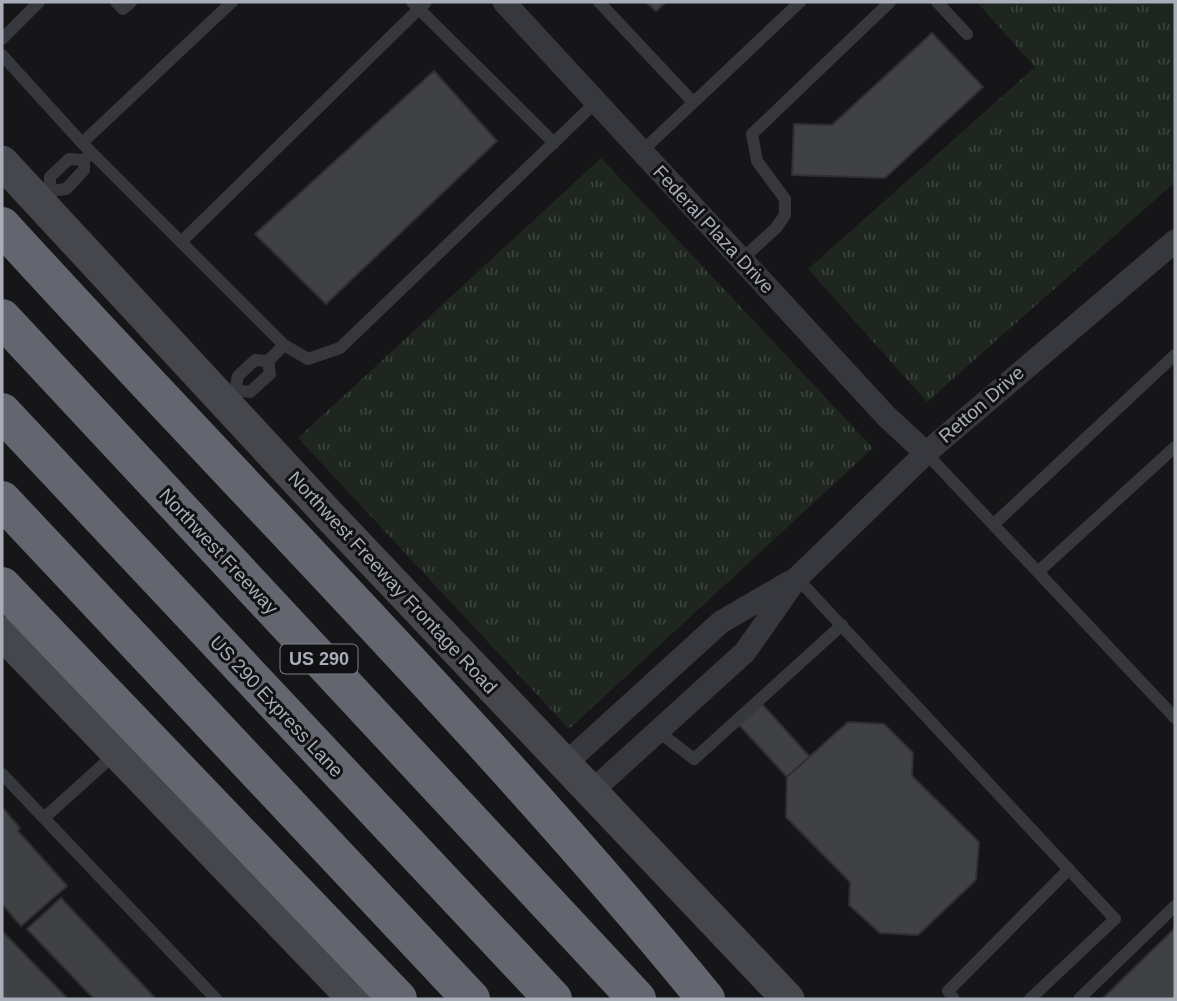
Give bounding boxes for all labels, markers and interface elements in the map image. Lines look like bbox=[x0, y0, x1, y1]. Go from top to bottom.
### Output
street label: Federal Plaza Drive bbox=[649, 161, 778, 298]
street label: Retton Drive bbox=[935, 362, 1028, 447]
street label: Northwest Freeway Frontage Road bbox=[284, 467, 501, 698]
street label: Northwest Freeway bbox=[155, 484, 282, 619]
street label: US 290 Express Lane bbox=[206, 632, 347, 781]
road number: US 290 bbox=[280, 644, 358, 674]

